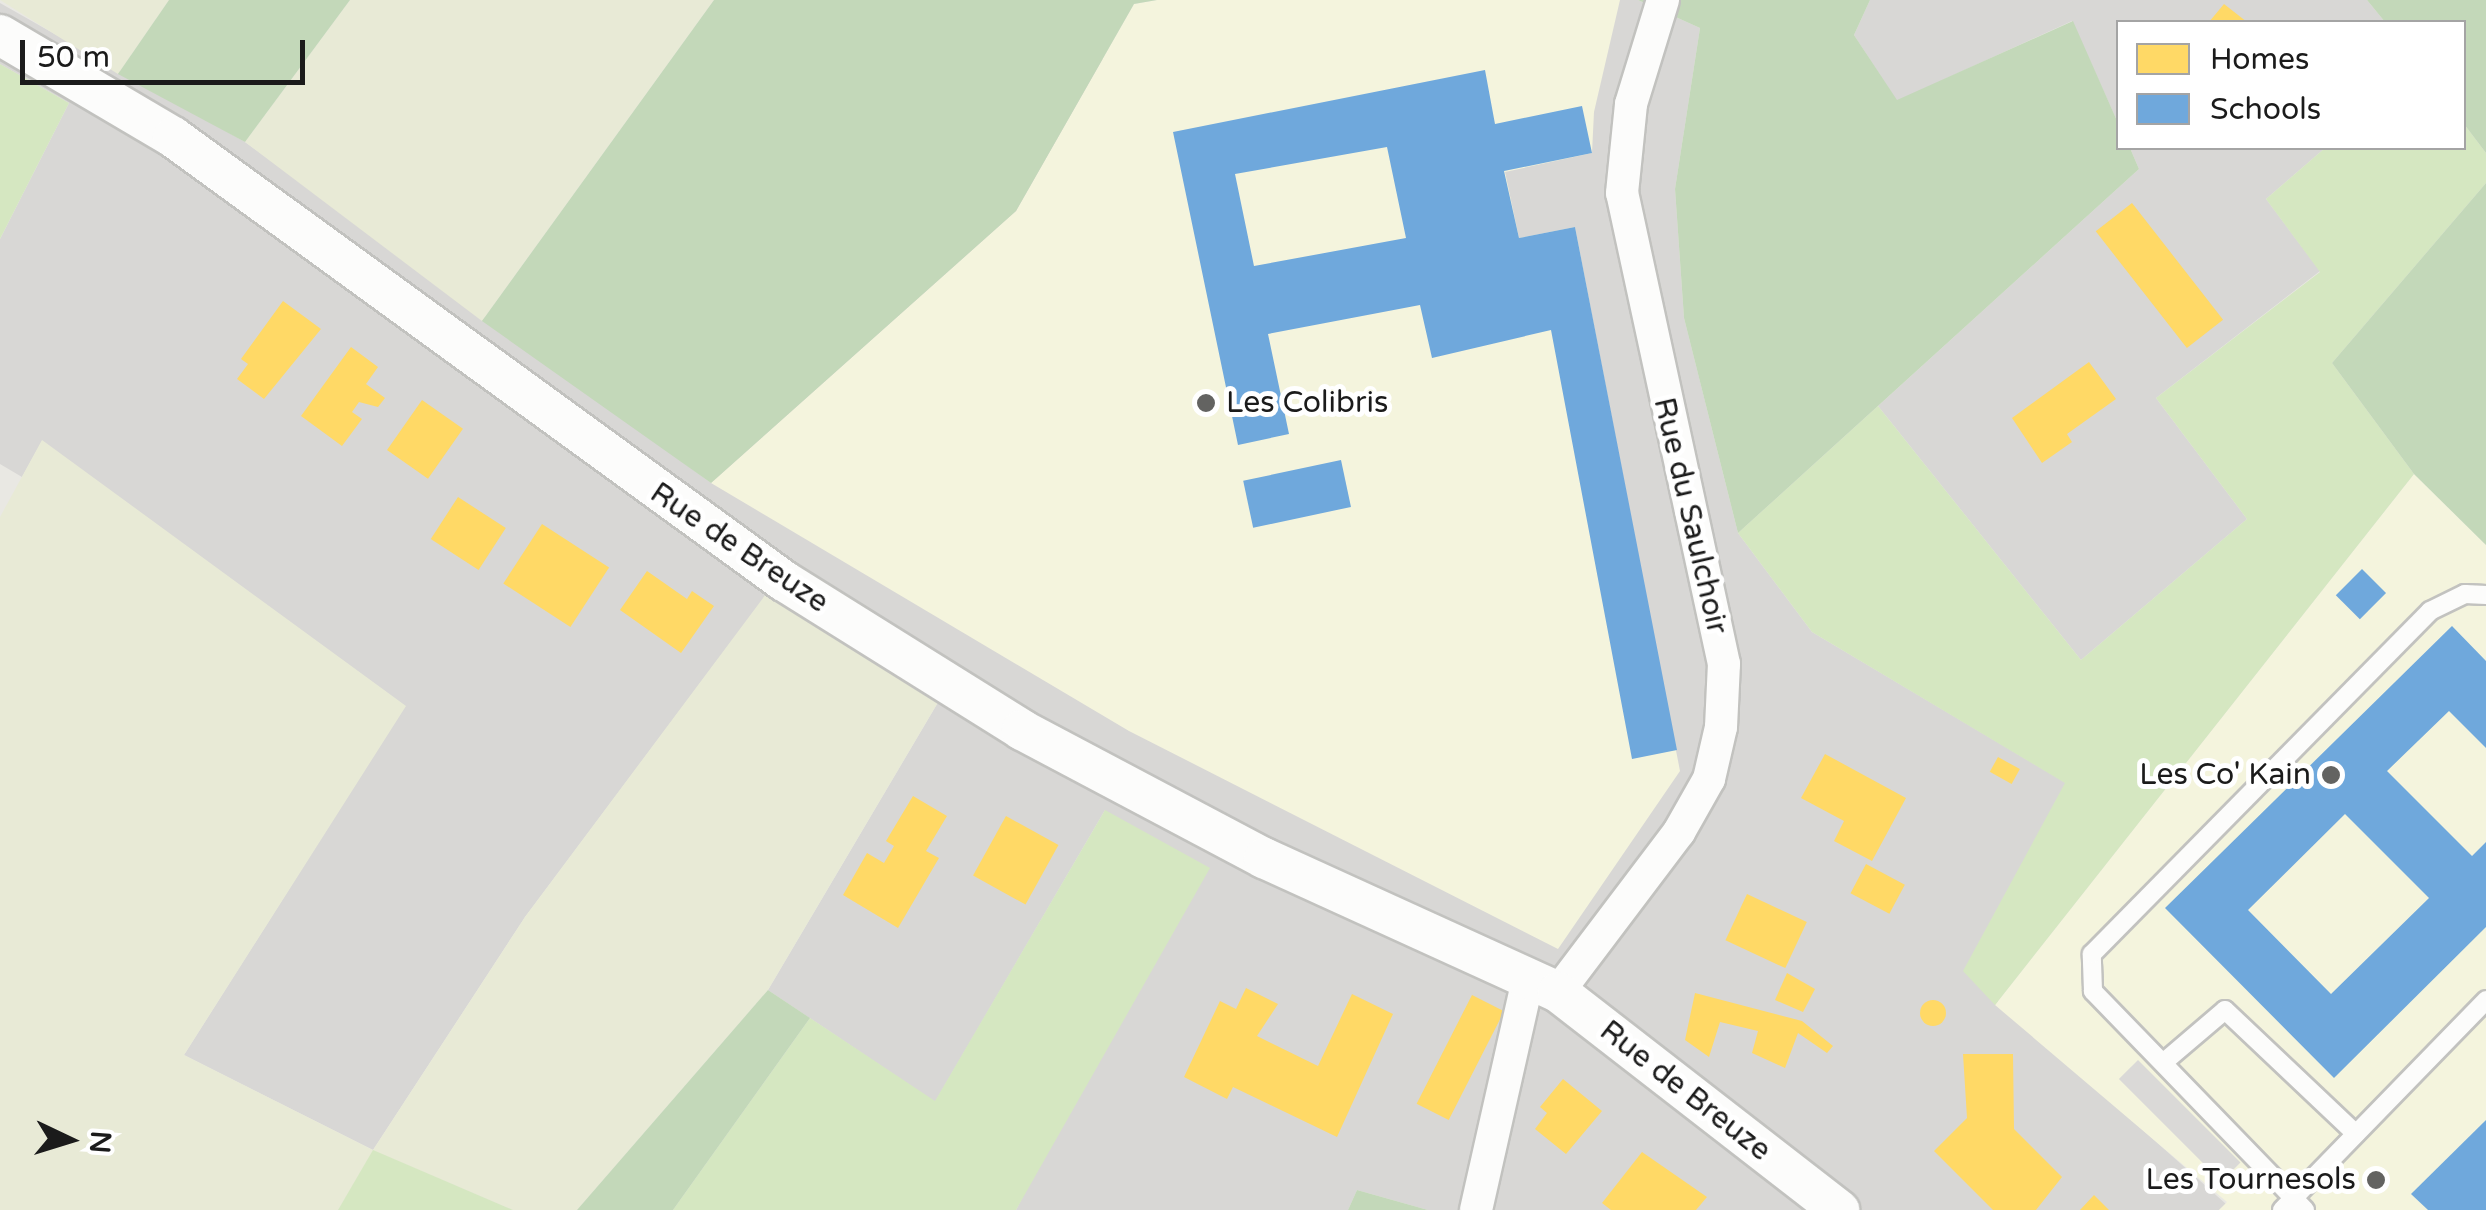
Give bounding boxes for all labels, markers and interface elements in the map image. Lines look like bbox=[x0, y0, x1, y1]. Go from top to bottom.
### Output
scale bar bbox=[25, 20, 310, 82]
legend bbox=[2116, 20, 2466, 150]
text: 50 m bbox=[37, 39, 110, 76]
text: Homes bbox=[2210, 41, 2309, 78]
text: Schools bbox=[2210, 91, 2321, 128]
place label: Les Colibris bbox=[1226, 385, 1388, 421]
marker: Les Colibris bbox=[1195, 392, 1217, 414]
street label: Rue du Saulchoir bbox=[1645, 394, 1735, 638]
street label: Rue de Breuze bbox=[643, 475, 835, 621]
place label: Les Co' Kain bbox=[2139, 757, 2311, 793]
marker: Les Co' Kain bbox=[2320, 764, 2342, 786]
street label: Rue de Breuze bbox=[1592, 1013, 1778, 1169]
north arrow bbox=[20, 1090, 120, 1190]
text: N bbox=[82, 1130, 118, 1154]
place label: Les Tournesols bbox=[2145, 1162, 2356, 1198]
marker: Les Tournesols bbox=[2365, 1169, 2387, 1191]

